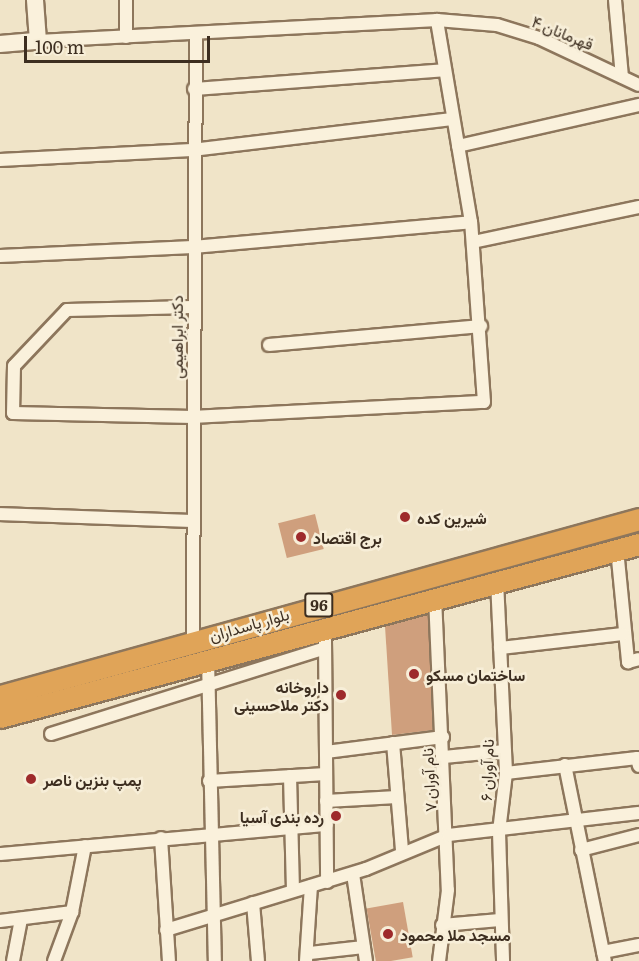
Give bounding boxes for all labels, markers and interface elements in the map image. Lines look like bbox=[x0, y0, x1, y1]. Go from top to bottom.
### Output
street label: قهرمانان ۴ bbox=[529, 11, 597, 53]
scale bar bbox=[27, 24, 213, 62]
text: 100 m bbox=[35, 33, 84, 60]
street label: دکتر ابراهیمی bbox=[166, 295, 186, 379]
place label: شیرین کده bbox=[417, 507, 487, 527]
marker: شیرین کده bbox=[398, 510, 412, 524]
place label: برج اقتصاد bbox=[313, 527, 382, 547]
marker: برج اقتصاد bbox=[294, 530, 308, 544]
road number: 96 bbox=[304, 593, 334, 617]
street label: بلوار پاسداران bbox=[207, 603, 291, 645]
place label: ساختمان مسکو bbox=[426, 664, 525, 684]
marker: ساختمان مسکو bbox=[407, 667, 421, 681]
place label: داروخانه دکتر ملاحسینی bbox=[234, 676, 329, 714]
marker: داروخانه دکتر ملاحسینی bbox=[334, 688, 348, 702]
street label: نام آوران ۶ bbox=[475, 739, 497, 801]
street label: نام آوران ۷ bbox=[417, 748, 439, 812]
place label: پمپ بنزین ناصر bbox=[43, 769, 142, 789]
marker: پمپ بنزین ناصر bbox=[24, 772, 38, 786]
place label: رده بندی آسیا bbox=[240, 806, 324, 826]
marker: رده بندی آسیا bbox=[329, 809, 343, 823]
place label: مسجد ملا محمود bbox=[400, 924, 511, 944]
marker: مسجد ملا محمود bbox=[381, 927, 395, 941]

